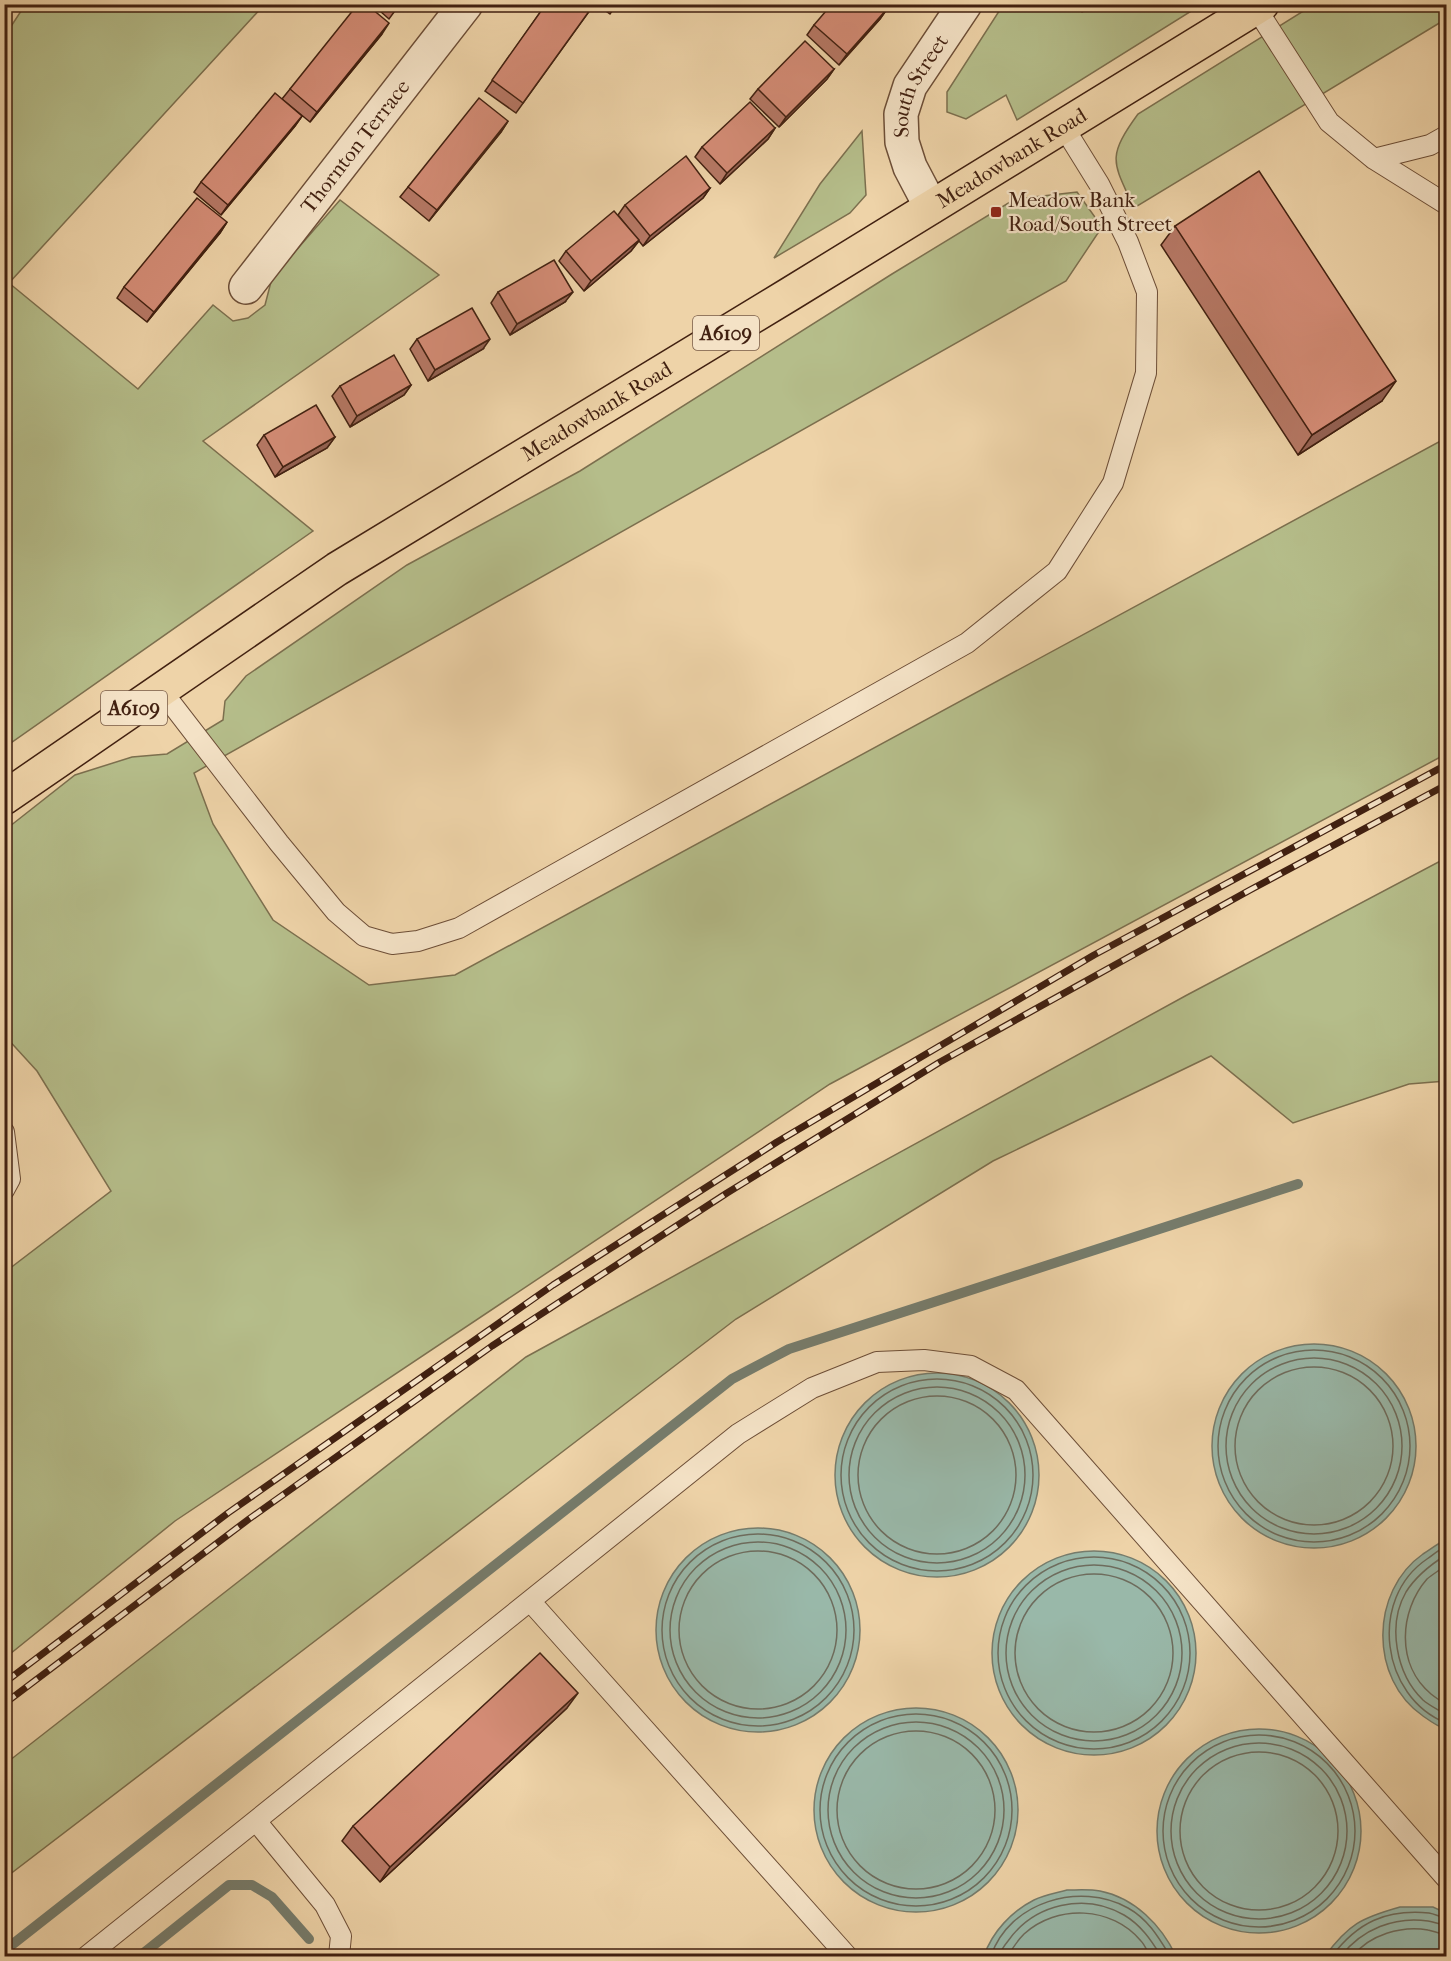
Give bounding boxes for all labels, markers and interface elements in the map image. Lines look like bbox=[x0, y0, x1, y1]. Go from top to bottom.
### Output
street label: South Street bbox=[889, 30, 953, 138]
street label: Thornton Terrace bbox=[296, 75, 415, 218]
street label: Meadowbank Road bbox=[932, 103, 1091, 213]
place label: Meadow Bank Road/South Street bbox=[1008, 188, 1173, 236]
marker: Meadow Bank Road/South Street bbox=[989, 205, 1003, 219]
road number: A6109 bbox=[693, 316, 759, 350]
street label: Meadowbank Road bbox=[517, 356, 677, 466]
road number: A6109 bbox=[101, 691, 167, 725]

